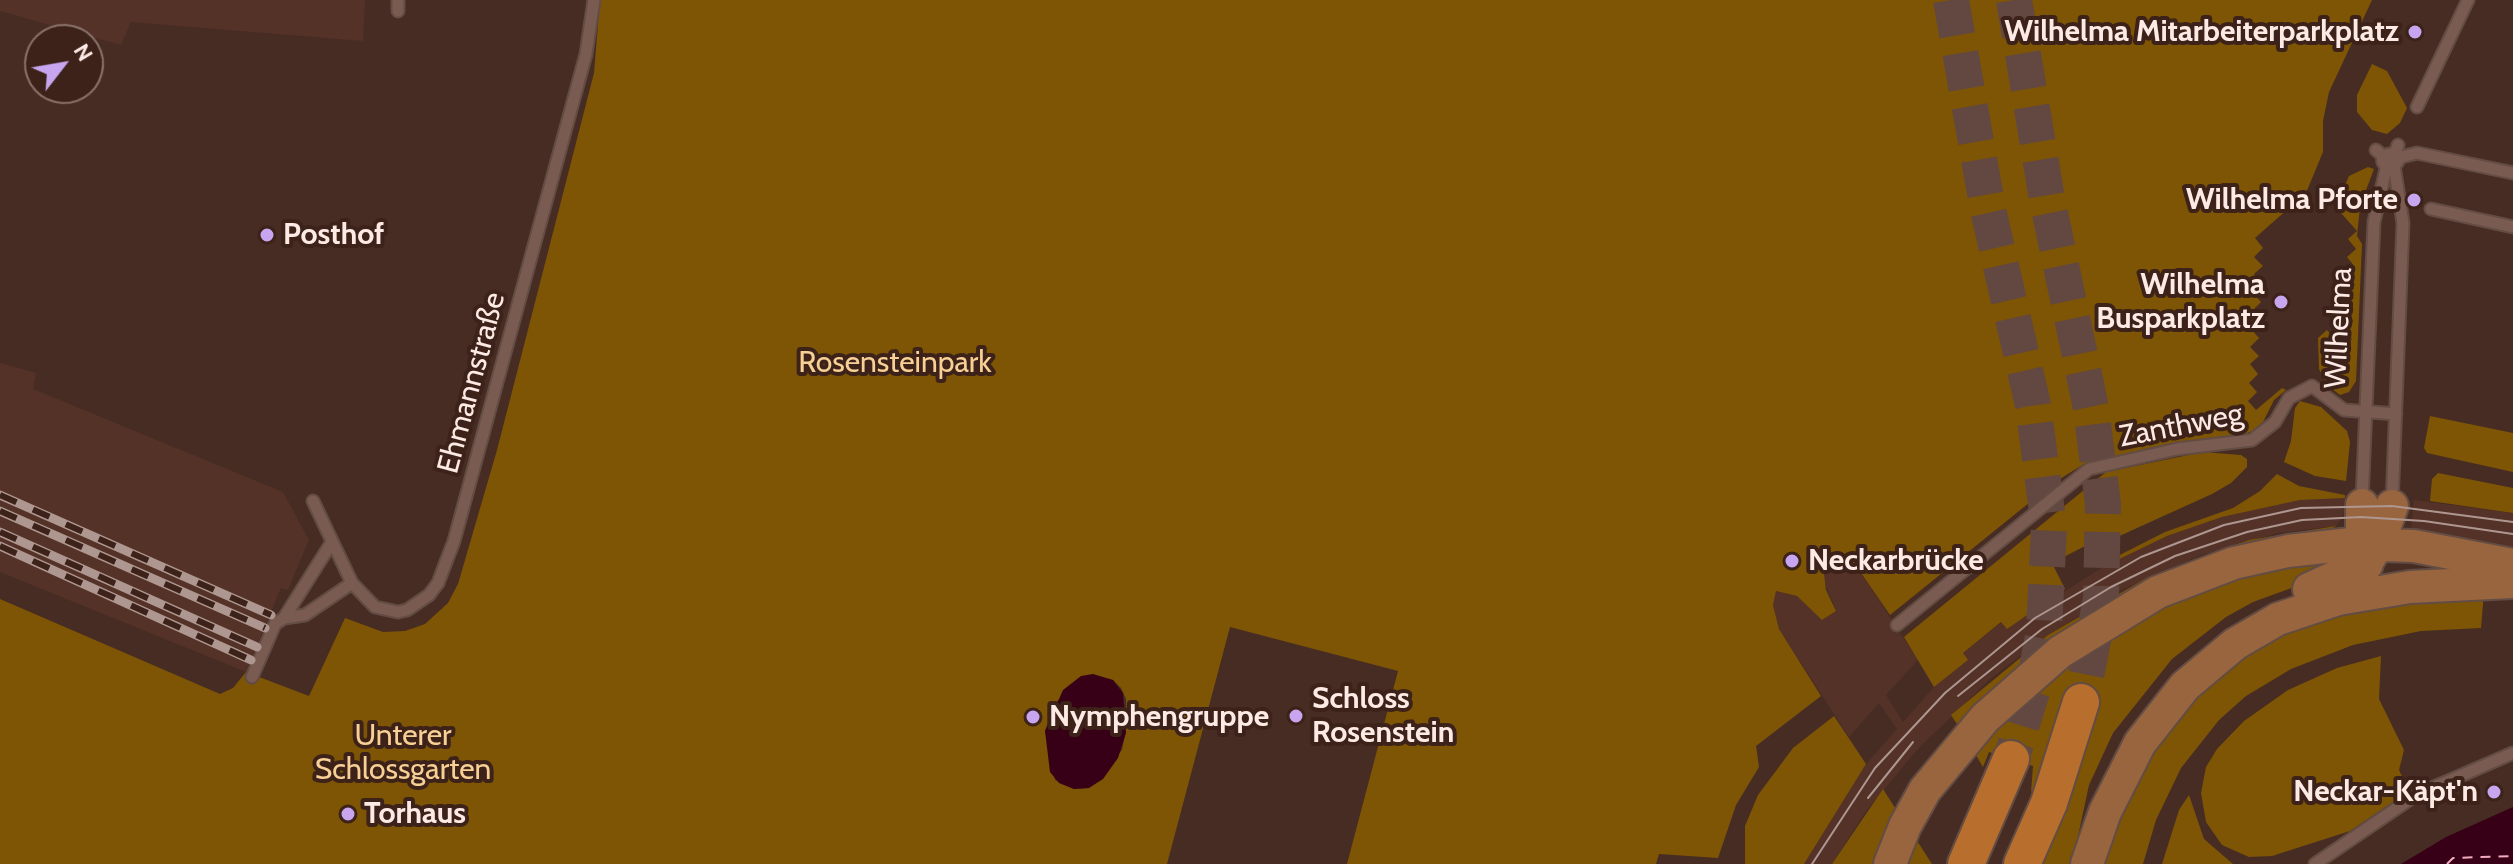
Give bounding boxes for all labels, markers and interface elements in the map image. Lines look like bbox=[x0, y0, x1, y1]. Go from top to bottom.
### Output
place label: Wilhelma Mitarbeiterparkplatz bbox=[2004, 14, 2399, 50]
marker: Wilhelma Mitarbeiterparkplatz bbox=[2406, 23, 2424, 41]
north arrow bbox=[24, 24, 104, 104]
text: N bbox=[68, 39, 99, 66]
place label: Wilhelma Pforte bbox=[2186, 182, 2398, 218]
marker: Wilhelma Pforte bbox=[2405, 191, 2423, 209]
place label: Posthof bbox=[283, 217, 384, 253]
marker: Posthof bbox=[258, 226, 276, 244]
place label: Wilhelma Busparkplatz bbox=[2096, 267, 2265, 338]
street label: Wilhelma bbox=[2318, 267, 2360, 389]
street label: Ehmannstraße bbox=[431, 289, 513, 477]
marker: Wilhelma Busparkplatz bbox=[2272, 293, 2290, 311]
park label: Rosensteinpark bbox=[798, 345, 992, 381]
street label: Zanthweg bbox=[2116, 396, 2246, 456]
place label: Neckarbrücke bbox=[1808, 543, 1984, 579]
marker: Neckarbrücke bbox=[1783, 552, 1801, 570]
place label: Schloss Rosenstein bbox=[1312, 681, 1454, 752]
place label: Nymphengruppe bbox=[1049, 699, 1269, 735]
marker: Schloss Rosenstein bbox=[1287, 707, 1305, 725]
marker: Nymphengruppe bbox=[1024, 708, 1042, 726]
park label: Unterer Schlossgarten bbox=[315, 718, 491, 788]
place label: Neckar-Käpt'n bbox=[2293, 774, 2478, 810]
marker: Neckar-Käpt'n bbox=[2485, 783, 2503, 801]
place label: Torhaus bbox=[364, 796, 466, 832]
marker: Torhaus bbox=[339, 805, 357, 823]

